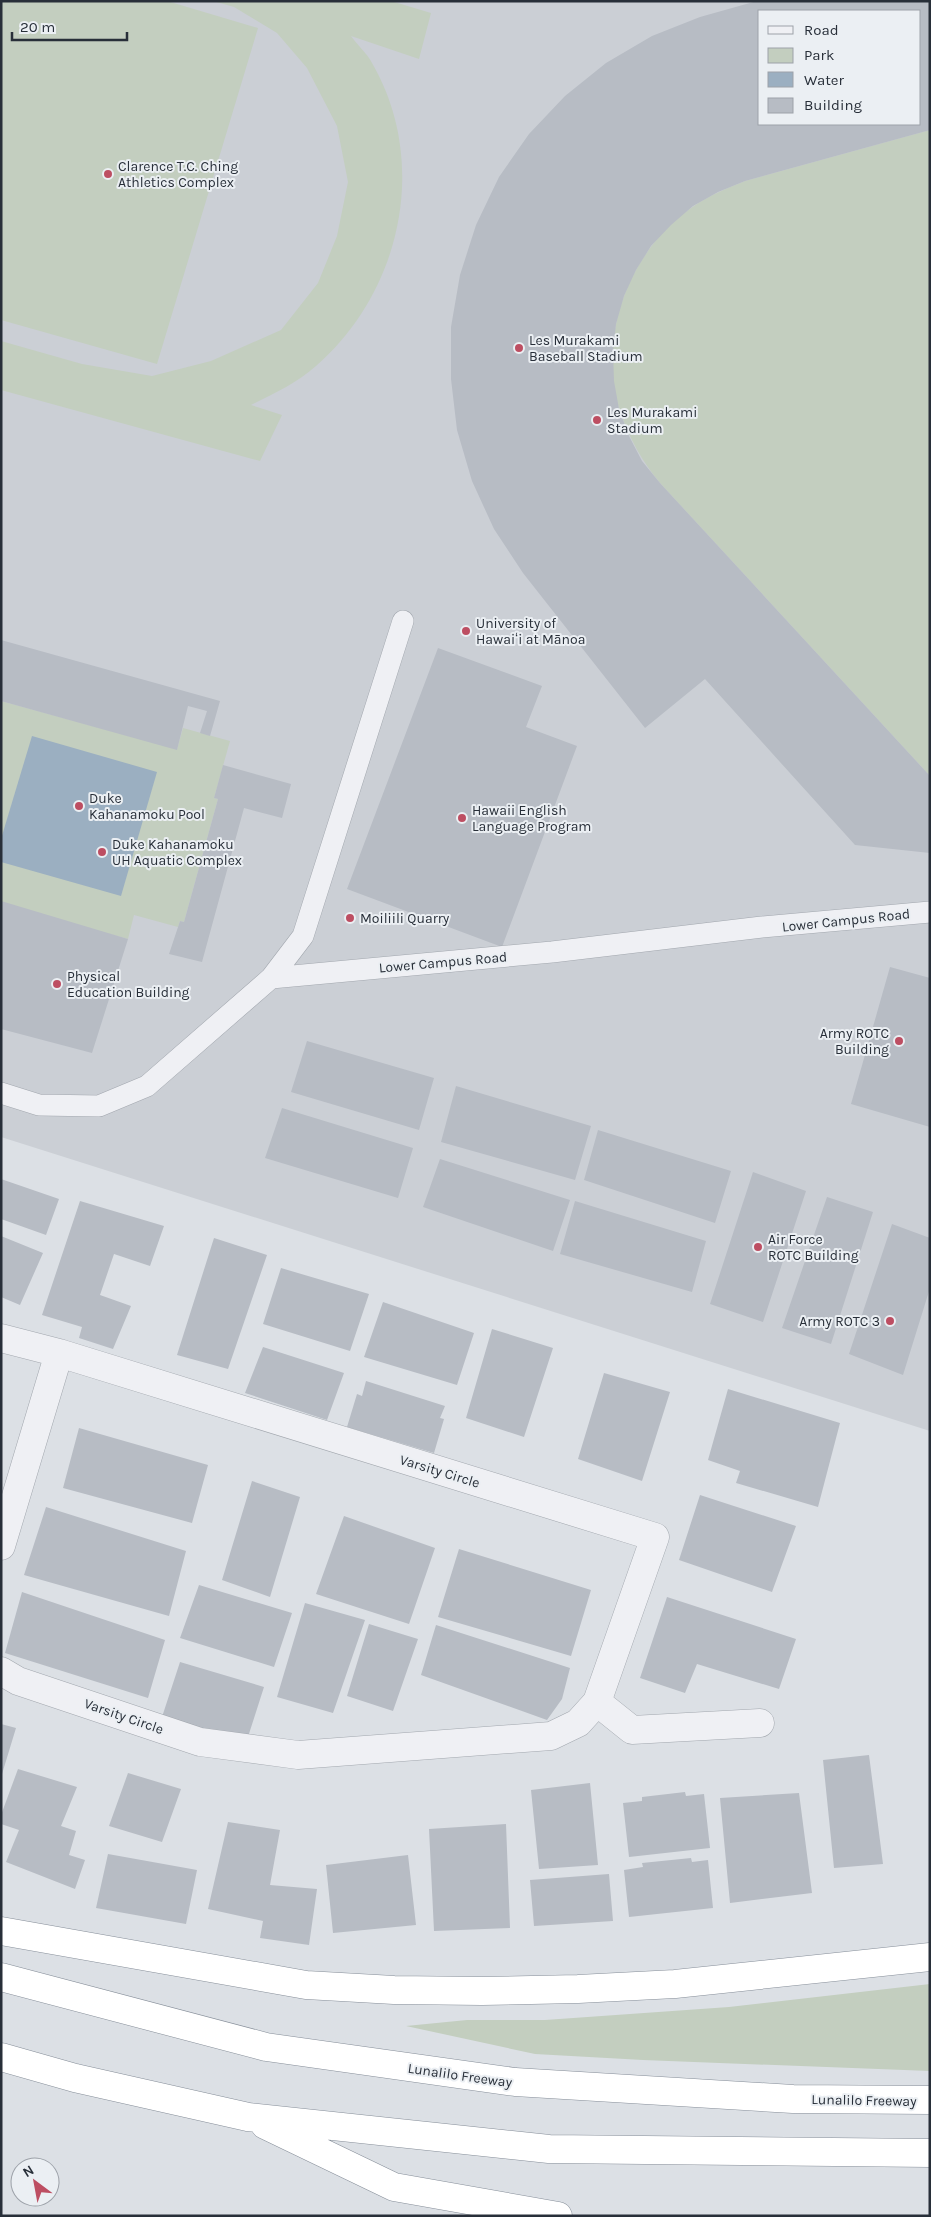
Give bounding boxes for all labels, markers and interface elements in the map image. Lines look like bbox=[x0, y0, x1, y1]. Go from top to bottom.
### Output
scale bar bbox=[12, 10, 128, 42]
legend bbox=[758, 10, 921, 125]
text: 20 m bbox=[20, 18, 55, 36]
text: Road bbox=[804, 21, 839, 39]
text: Park bbox=[804, 46, 834, 64]
text: Water bbox=[804, 71, 845, 89]
text: Building bbox=[804, 96, 862, 114]
place label: Clarence T.C. Ching Athletics Complex bbox=[118, 158, 238, 191]
marker: Clarence T.C. Ching Athletics Complex bbox=[102, 168, 114, 180]
place label: Les Murakami Baseball Stadium bbox=[529, 332, 643, 365]
marker: Les Murakami Baseball Stadium bbox=[513, 342, 525, 354]
place label: Les Murakami Stadium bbox=[607, 404, 697, 437]
marker: Les Murakami Stadium bbox=[591, 414, 603, 426]
place label: University of Hawaiʻi at Mānoa bbox=[476, 615, 585, 648]
marker: University of Hawaiʻi at Mānoa bbox=[460, 625, 472, 637]
place label: Duke Kahanamoku Pool bbox=[89, 790, 205, 823]
marker: Duke Kahanamoku Pool bbox=[73, 800, 85, 812]
place label: Hawaii English Language Program bbox=[472, 802, 591, 835]
marker: Hawaii English Language Program bbox=[456, 812, 468, 824]
place label: Duke Kahanamoku UH Aquatic Complex bbox=[112, 836, 242, 869]
marker: Duke Kahanamoku UH Aquatic Complex bbox=[96, 846, 108, 858]
street label: Lower Campus Road bbox=[781, 905, 911, 936]
place label: Moiliili Quarry bbox=[360, 910, 450, 927]
marker: Moiliili Quarry bbox=[344, 912, 356, 924]
street label: Lower Campus Road bbox=[378, 948, 508, 977]
place label: Physical Education Building bbox=[67, 968, 190, 1001]
marker: Physical Education Building bbox=[51, 978, 63, 990]
place label: Army ROTC Building bbox=[820, 1025, 889, 1058]
marker: Army ROTC Building bbox=[893, 1035, 905, 1047]
place label: Air Force ROTC Building bbox=[768, 1231, 859, 1264]
marker: Air Force ROTC Building bbox=[752, 1241, 764, 1253]
place label: Army ROTC 3 bbox=[799, 1313, 880, 1330]
marker: Army ROTC 3 bbox=[884, 1315, 896, 1327]
street label: Varsity Circle bbox=[398, 1451, 482, 1492]
street label: Varsity Circle bbox=[82, 1695, 166, 1738]
street label: Lunalilo Freeway bbox=[407, 2060, 514, 2091]
street label: Lunalilo Freeway bbox=[811, 2091, 917, 2110]
north arrow bbox=[10, 2157, 60, 2207]
text: N bbox=[20, 2162, 37, 2181]

